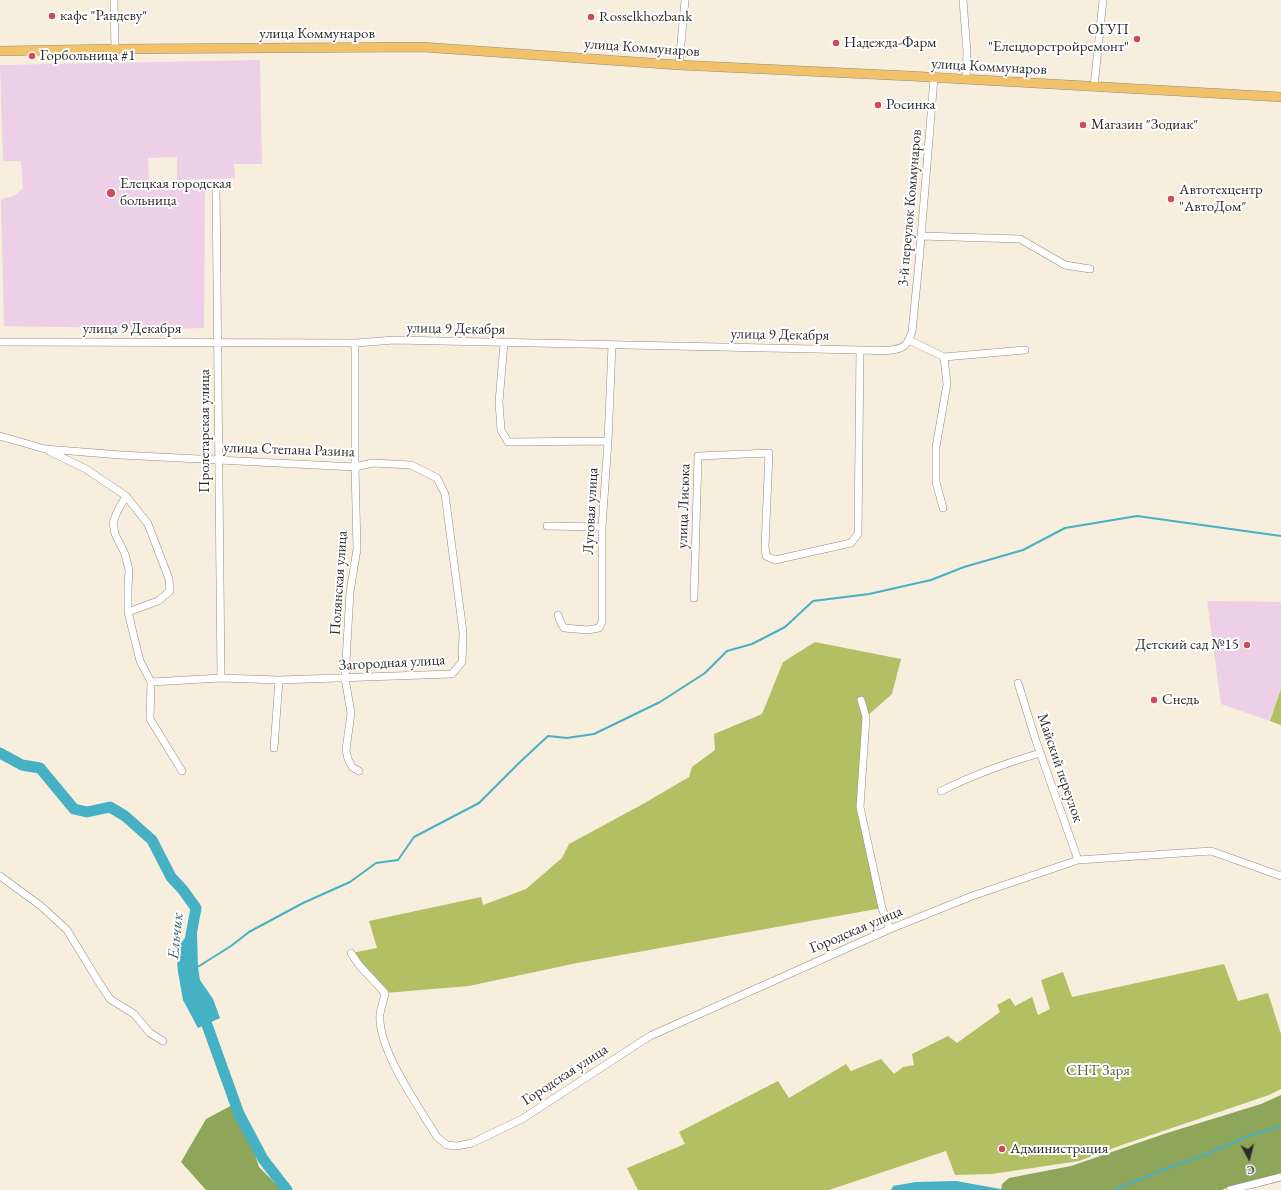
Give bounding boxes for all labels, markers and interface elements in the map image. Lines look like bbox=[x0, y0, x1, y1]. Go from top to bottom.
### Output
place label: кафе "Рандеву" bbox=[60, 7, 147, 25]
place label: Rosselkhozbank bbox=[599, 8, 692, 26]
marker: кафе "Рандеву" bbox=[47, 11, 57, 21]
marker: Rosselkhozbank bbox=[586, 12, 596, 22]
place label: ОГУП "Елецдорстройремонт" bbox=[988, 21, 1129, 56]
street label: улица Коммунаров bbox=[259, 25, 375, 43]
place label: Надежда-Фарм bbox=[844, 34, 936, 52]
marker: ОГУП "Елецдорстройремонт" bbox=[1132, 34, 1142, 44]
street label: улица Коммунаров bbox=[584, 35, 700, 61]
marker: Надежда-Фарм bbox=[831, 38, 841, 48]
place label: Горбольница #1 bbox=[40, 47, 135, 65]
marker: Горбольница #1 bbox=[27, 51, 37, 61]
street label: улица Коммунаров bbox=[931, 55, 1047, 79]
place label: Росинка bbox=[886, 96, 935, 114]
marker: Росинка bbox=[873, 100, 883, 110]
place label: Магазин "Зодиак" bbox=[1091, 116, 1198, 134]
marker: Магазин "Зодиак" bbox=[1078, 120, 1088, 130]
street label: 3-й переулок Коммунаров bbox=[894, 129, 926, 287]
place label: Елецкая городская больница bbox=[120, 175, 232, 210]
place label: Автотехцентр "АвтоДом" bbox=[1179, 181, 1263, 216]
marker: Елецкая городская больница bbox=[105, 187, 117, 199]
marker: Автотехцентр "АвтоДом" bbox=[1166, 194, 1176, 204]
street label: улица 9 Декабря bbox=[406, 319, 506, 339]
street label: улица 9 Декабря bbox=[83, 320, 181, 338]
street label: улица 9 Декабря bbox=[730, 325, 830, 345]
street label: Пролетарская улица bbox=[196, 369, 214, 493]
street label: улица Степана Разина bbox=[223, 439, 355, 461]
street label: улица Лисюка bbox=[674, 463, 694, 549]
street label: Луговая улица bbox=[580, 467, 602, 555]
street label: Полянская улица bbox=[326, 530, 352, 636]
place label: Детский сад №15 bbox=[1135, 636, 1239, 654]
marker: Детский сад №15 bbox=[1242, 640, 1252, 650]
street label: Загородная улица bbox=[338, 651, 446, 675]
place label: Снедь bbox=[1162, 691, 1199, 709]
marker: Снедь bbox=[1149, 695, 1159, 705]
street label: Майский переулок bbox=[1033, 711, 1087, 825]
street label: Городская улица bbox=[807, 902, 905, 958]
water label: Ельчик bbox=[164, 912, 188, 960]
street label: Городская улица bbox=[519, 1040, 611, 1110]
park label: СНТ Заря bbox=[1066, 1062, 1130, 1080]
north arrow bbox=[1229, 1138, 1269, 1178]
place label: Администрация bbox=[1010, 1140, 1108, 1158]
marker: Администрация bbox=[997, 1144, 1007, 1154]
text: С bbox=[1246, 1162, 1255, 1177]

